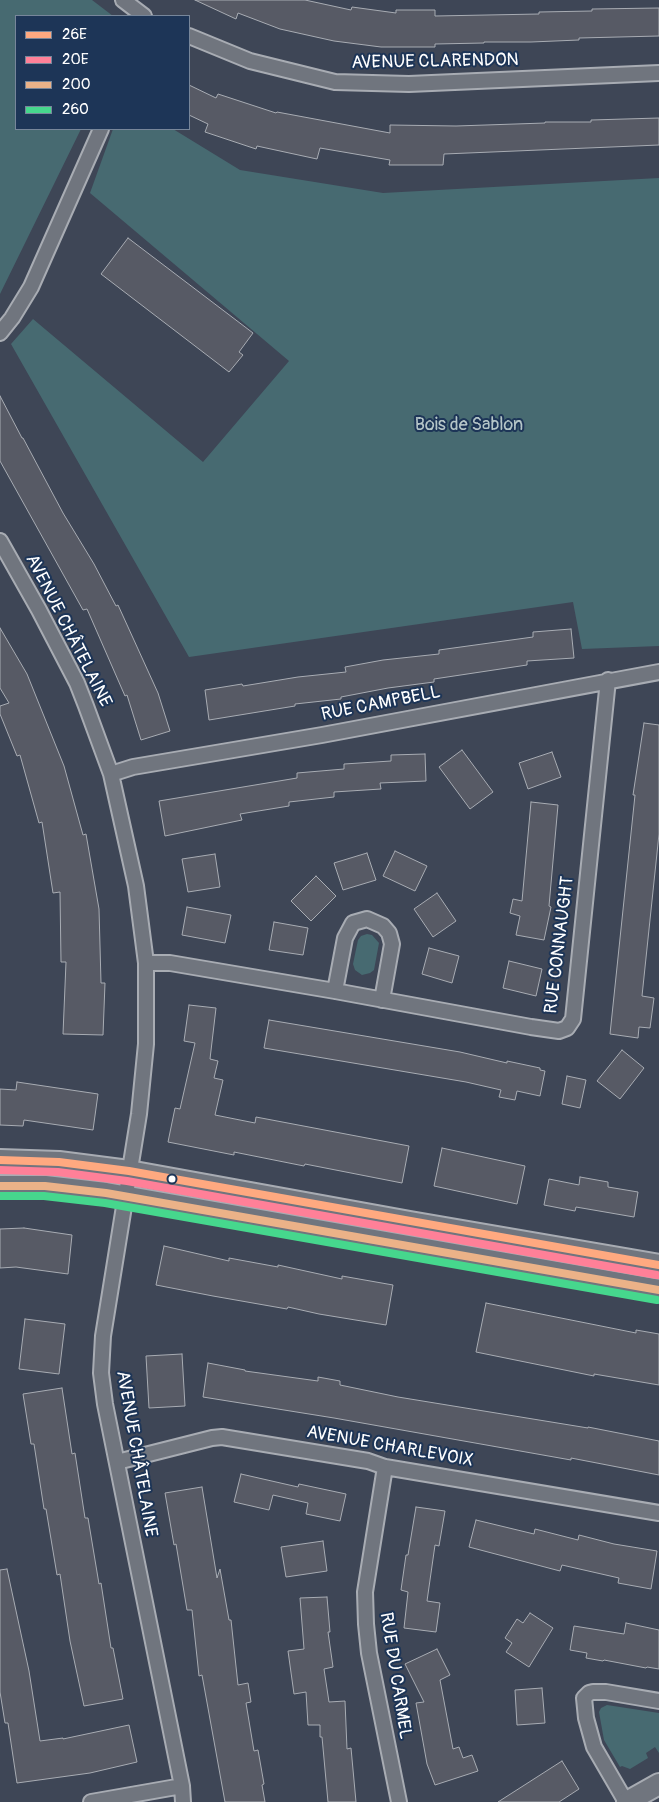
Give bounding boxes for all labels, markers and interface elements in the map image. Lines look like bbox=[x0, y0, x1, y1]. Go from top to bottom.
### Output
legend bbox=[15, 15, 190, 130]
text: 26E bbox=[62, 25, 87, 44]
text: 20E bbox=[62, 50, 88, 69]
street label: AVENUE CLARENDON bbox=[351, 50, 519, 74]
text: 20O bbox=[62, 75, 90, 94]
text: 26O bbox=[62, 100, 89, 119]
park label: Bois de Sablon bbox=[415, 414, 523, 436]
street label: AVENUE CHÂTELAINE bbox=[20, 551, 116, 711]
street label: RUE CAMPBELL bbox=[319, 682, 443, 726]
street label: RUE CONNAUGHT bbox=[541, 875, 579, 1015]
unlabelled marker bbox=[167, 1174, 177, 1184]
street label: AVENUE CHÂTELAINE bbox=[111, 1369, 161, 1539]
street label: AVENUE CHARLEVOIX bbox=[305, 1422, 475, 1472]
street label: RUE DU CARMEL bbox=[374, 1611, 416, 1741]

